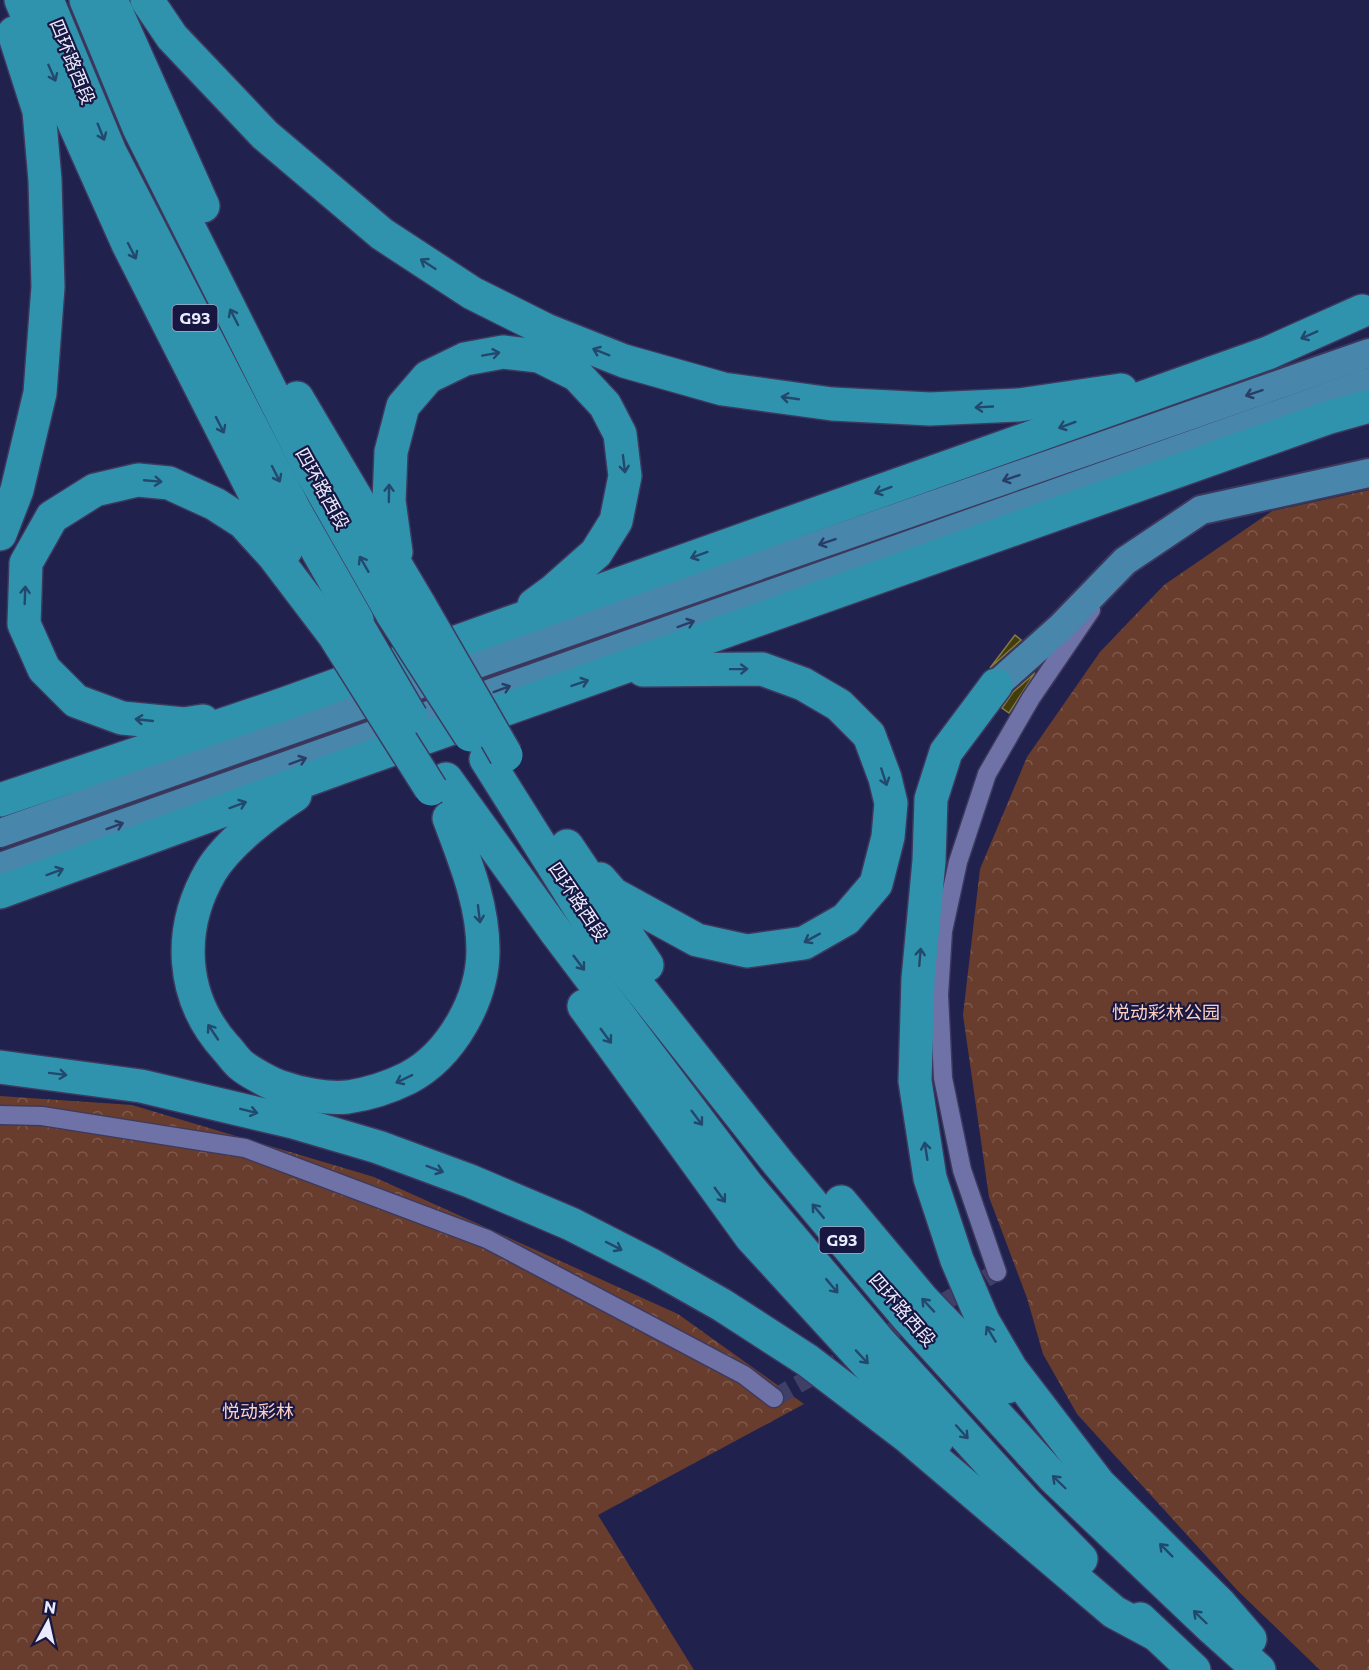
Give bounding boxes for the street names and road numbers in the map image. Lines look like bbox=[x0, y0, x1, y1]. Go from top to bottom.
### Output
street label: 四环路西段 bbox=[46, 16, 100, 107]
road number: G93 bbox=[172, 305, 218, 331]
street label: 四环路西段 bbox=[291, 444, 354, 533]
street label: 四环路西段 bbox=[545, 858, 613, 945]
road number: G93 bbox=[820, 1227, 864, 1253]
street label: 四环路西段 bbox=[865, 1268, 941, 1351]

